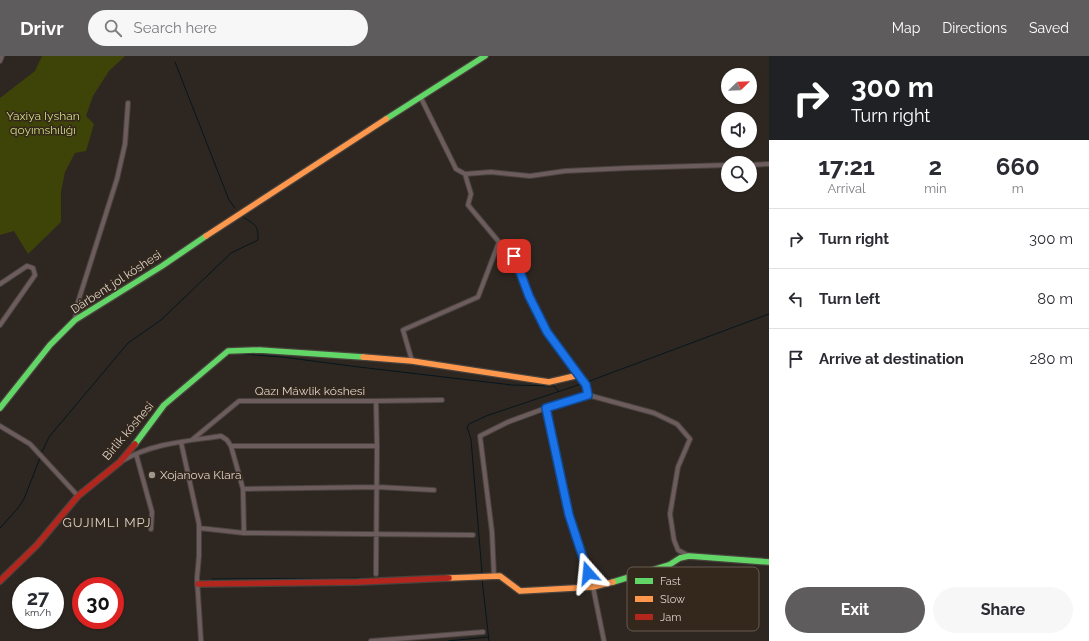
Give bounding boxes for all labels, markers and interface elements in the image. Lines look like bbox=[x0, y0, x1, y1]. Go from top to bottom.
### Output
search box bbox=[88, 10, 368, 46]
text: Drivr bbox=[20, 17, 64, 39]
icon: search bbox=[102, 17, 124, 39]
text: Search here bbox=[134, 19, 217, 37]
text: Map bbox=[892, 20, 920, 36]
text: Directions bbox=[942, 20, 1007, 36]
text: Saved bbox=[1029, 20, 1069, 36]
north arrow bbox=[721, 68, 757, 104]
map controls bbox=[721, 68, 757, 192]
text: 300 m bbox=[851, 71, 934, 104]
icon: right bbox=[785, 72, 837, 124]
text: Turn right bbox=[851, 105, 930, 126]
park label: Yaxiya Iyshan qoyımshılıǵı bbox=[6, 109, 80, 137]
button: sound bbox=[721, 112, 757, 148]
text: 17:21 bbox=[818, 152, 875, 181]
text: 2 bbox=[929, 152, 942, 181]
text: 660 bbox=[996, 152, 1040, 181]
button: search bbox=[721, 156, 757, 192]
text: Arrival bbox=[828, 181, 866, 196]
text: min bbox=[924, 181, 947, 196]
text: m bbox=[1012, 181, 1024, 196]
icon: right bbox=[785, 228, 807, 250]
text: Turn right bbox=[819, 230, 889, 248]
text: 300 m bbox=[1029, 230, 1073, 248]
pin bbox=[497, 239, 531, 273]
icon: arrive bbox=[503, 245, 525, 267]
street label: Dárbent jol kóshesi bbox=[68, 248, 164, 316]
icon: left bbox=[785, 288, 807, 310]
text: Turn left bbox=[819, 290, 880, 308]
text: 80 m bbox=[1037, 290, 1073, 308]
icon: arrive bbox=[785, 348, 807, 370]
text: Arrive at destination bbox=[819, 350, 964, 368]
text: 280 m bbox=[1029, 350, 1073, 368]
street label: Qazı Máwlik kóshesi bbox=[255, 384, 365, 398]
street label: Birlik kóshesi bbox=[100, 399, 156, 463]
place label: Xojanova Klara bbox=[160, 468, 242, 482]
marker: Xojanova Klara bbox=[147, 470, 157, 480]
district label: GUJIMLI MPJ bbox=[62, 515, 152, 530]
position arrow bbox=[567, 552, 609, 594]
legend bbox=[627, 567, 759, 631]
text: Fast bbox=[660, 575, 681, 588]
speed limit sign: 30 bbox=[72, 577, 124, 629]
text: 27 bbox=[27, 586, 49, 610]
button: Exit bbox=[785, 587, 925, 633]
button: Share bbox=[933, 587, 1073, 633]
text: Slow bbox=[660, 593, 685, 606]
text: km/h bbox=[25, 607, 51, 618]
text: Jam bbox=[660, 611, 681, 624]

